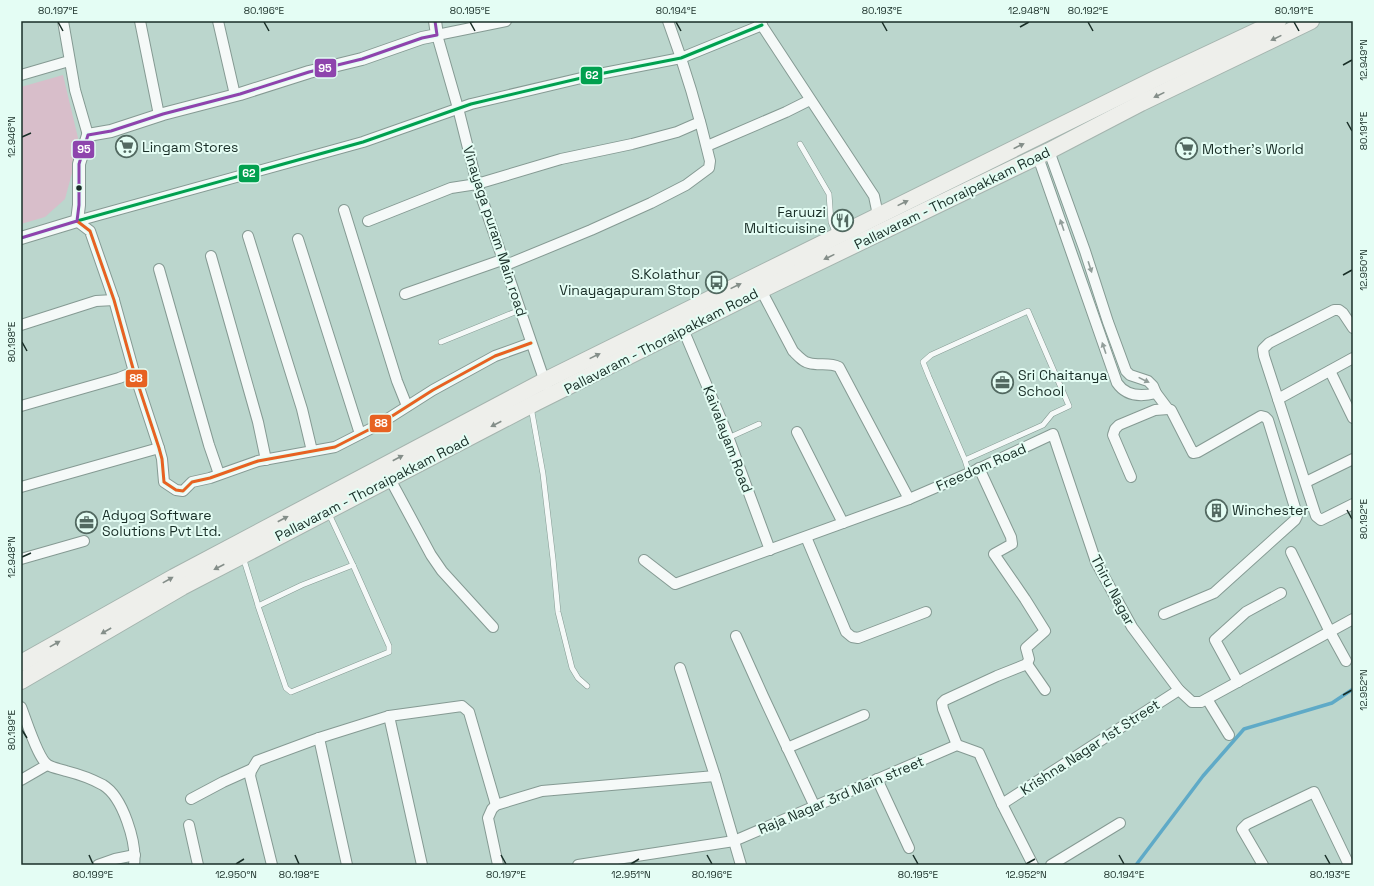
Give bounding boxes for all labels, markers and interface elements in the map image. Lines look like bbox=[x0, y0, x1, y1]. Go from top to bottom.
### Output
text: 80.197°E bbox=[38, 4, 78, 17]
text: 80.196°E bbox=[244, 4, 285, 17]
text: 80.195°E bbox=[450, 4, 491, 17]
text: 80.194°E bbox=[656, 4, 697, 17]
text: 80.193°E bbox=[862, 4, 903, 17]
text: 12.948°N bbox=[1008, 4, 1050, 17]
text: 80.192°E bbox=[1068, 4, 1109, 17]
text: 80.191°E bbox=[1275, 4, 1314, 17]
one-way arrow bbox=[1270, 35, 1282, 41]
text: 12.949°N bbox=[1357, 39, 1370, 81]
line badge: 95 bbox=[314, 58, 337, 78]
text: 95 bbox=[318, 61, 332, 75]
line badge: 62 bbox=[580, 66, 603, 85]
text: 62 bbox=[585, 68, 599, 82]
one-way arrow bbox=[1153, 92, 1165, 98]
text: 80.191°E bbox=[1357, 111, 1370, 150]
text: 12.946°N bbox=[5, 116, 18, 158]
supermarket icon: Lingam Stores bbox=[113, 134, 139, 160]
supermarket icon: Mother's World bbox=[1173, 136, 1199, 162]
place label: Lingam Stores bbox=[142, 138, 238, 156]
line badge: 95 bbox=[72, 140, 95, 159]
place label: Mother's World bbox=[1202, 140, 1304, 158]
text: 95 bbox=[77, 142, 91, 156]
street label: Vinayaga puram Main road bbox=[459, 143, 531, 319]
street label: Pallavaram - Thoraipakkam Road bbox=[851, 143, 1053, 253]
one-way arrow bbox=[1014, 143, 1025, 149]
line badge: 62 bbox=[238, 164, 260, 183]
text: 62 bbox=[242, 166, 256, 180]
unlabelled marker bbox=[74, 183, 84, 193]
one-way arrow bbox=[897, 200, 909, 207]
place label: Faruuzi Multicuisine bbox=[744, 203, 826, 237]
restaurant icon: Faruuzi Multicuisine bbox=[829, 207, 855, 233]
one-way arrow bbox=[1058, 219, 1064, 231]
text: 12.950°N bbox=[1357, 249, 1370, 291]
one-way arrow bbox=[823, 254, 834, 260]
one-way arrow bbox=[1088, 262, 1094, 274]
place label: S.Kolathur Vinayagapuram Stop bbox=[559, 265, 700, 299]
bus stop icon: S.Kolathur Vinayagapuram Stop bbox=[703, 269, 729, 295]
one-way arrow bbox=[730, 283, 742, 289]
street label: Pallavaram - Thoraipakkam Road bbox=[561, 284, 761, 398]
text: 80.198°E bbox=[5, 321, 18, 362]
one-way arrow bbox=[1101, 342, 1107, 354]
one-way arrow bbox=[589, 353, 600, 359]
place label: Sri Chaitanya School bbox=[1018, 366, 1107, 400]
line badge: 88 bbox=[125, 369, 148, 388]
office icon: Sri Chaitanya School bbox=[990, 370, 1016, 396]
text: 88 bbox=[129, 371, 143, 385]
one-way arrow bbox=[1138, 377, 1149, 383]
street label: Kaivalayam Road bbox=[699, 383, 757, 495]
line badge: 88 bbox=[369, 414, 392, 433]
text: 88 bbox=[374, 416, 388, 430]
one-way arrow bbox=[491, 420, 502, 427]
street label: Pallavaram - Thoraipakkam Road bbox=[272, 431, 472, 545]
street label: Freedom Road bbox=[933, 439, 1029, 495]
one-way arrow bbox=[392, 455, 404, 462]
building icon: Winchester bbox=[1203, 497, 1229, 523]
text: 80.192°E bbox=[1357, 498, 1370, 539]
place label: Winchester bbox=[1232, 501, 1308, 519]
place label: Adyog Software Solutions Pvt Ltd. bbox=[102, 506, 221, 540]
office icon: Adyog Software Solutions Pvt Ltd. bbox=[73, 510, 99, 536]
one-way arrow bbox=[277, 516, 289, 523]
text: 12.948°N bbox=[5, 536, 18, 578]
street label: Thiru Nagar bbox=[1087, 552, 1139, 628]
one-way arrow bbox=[214, 564, 225, 571]
one-way arrow bbox=[162, 577, 174, 584]
one-way arrow bbox=[100, 628, 112, 635]
one-way arrow bbox=[49, 641, 61, 648]
text: 12.952°N bbox=[1357, 669, 1370, 711]
street label: Krishna Nagar 1st Street bbox=[1017, 695, 1163, 799]
text: 80.199°E bbox=[5, 709, 18, 750]
street label: Raja Nagar 3rd Main street bbox=[755, 752, 927, 838]
text: 80.199°E bbox=[73, 868, 114, 881]
text: 12.950°N bbox=[215, 868, 257, 881]
text: 80.198°E bbox=[279, 868, 320, 881]
text: 80.197°E bbox=[486, 868, 526, 881]
text: 12.951°N bbox=[611, 868, 651, 881]
text: 80.196°E bbox=[692, 868, 733, 881]
text: 80.195°E bbox=[898, 868, 939, 881]
text: 12.952°N bbox=[1005, 868, 1047, 881]
text: 80.194°E bbox=[1104, 868, 1145, 881]
text: 80.193°E bbox=[1310, 868, 1351, 881]

